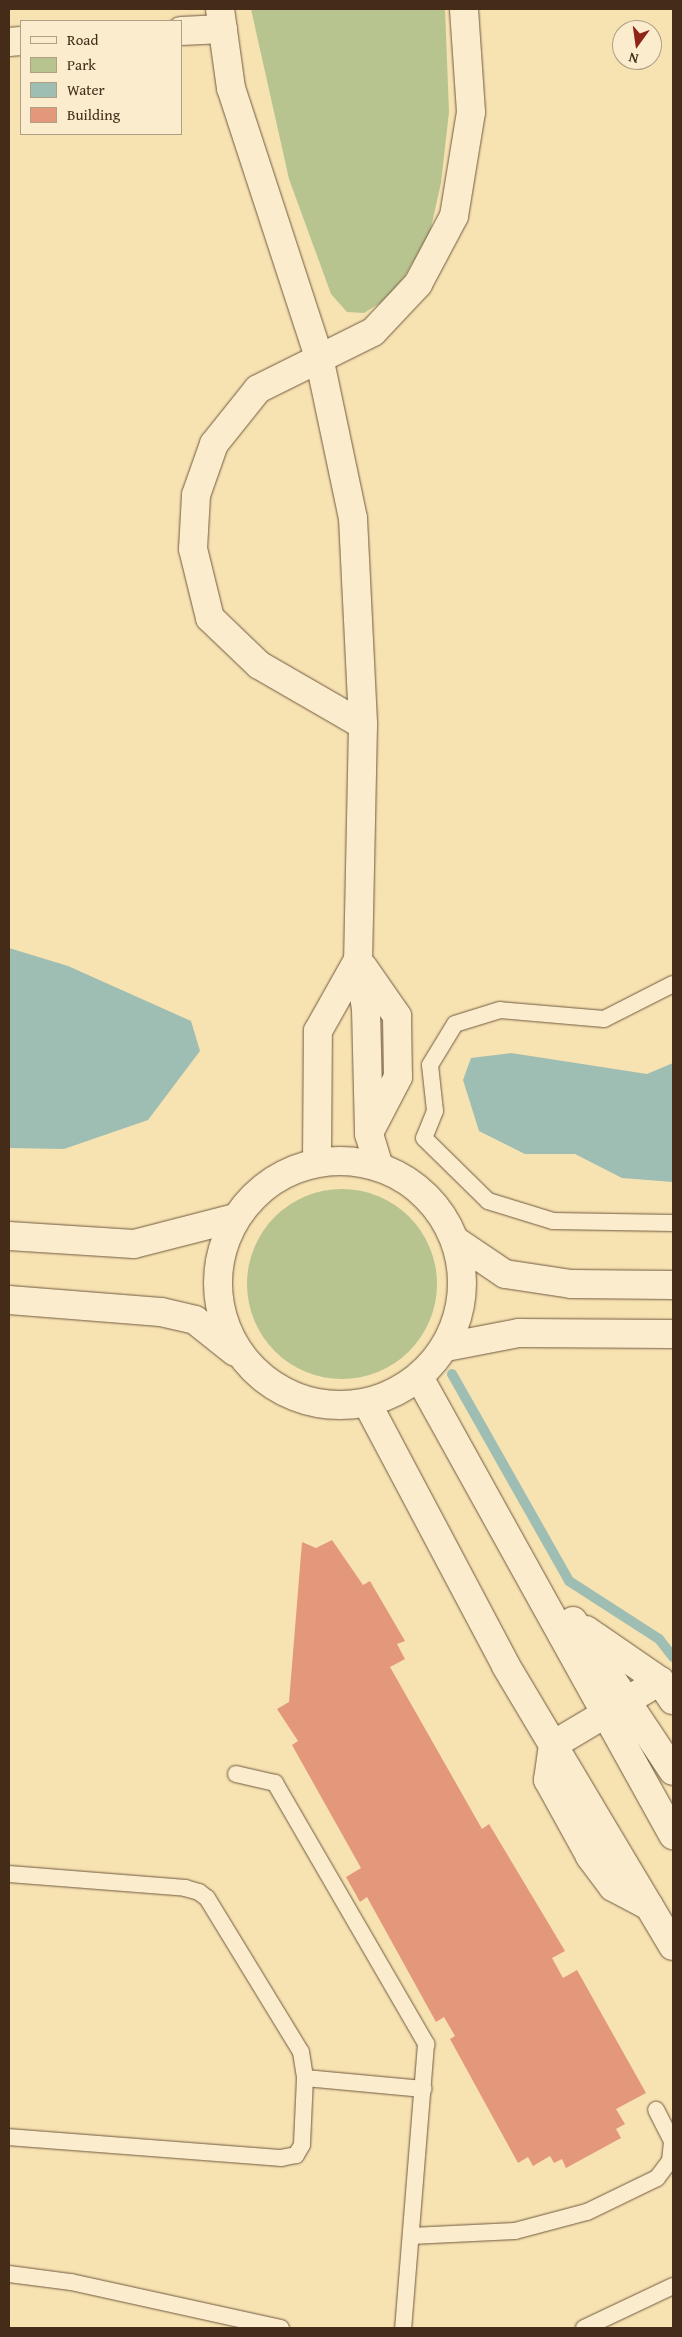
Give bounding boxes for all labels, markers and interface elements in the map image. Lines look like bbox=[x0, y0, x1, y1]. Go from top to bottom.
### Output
legend bbox=[20, 20, 182, 135]
north arrow bbox=[612, 20, 662, 70]
text: Road bbox=[67, 29, 98, 50]
text: N bbox=[627, 48, 641, 69]
text: Park bbox=[67, 54, 96, 75]
text: Water bbox=[67, 79, 105, 100]
text: Building bbox=[67, 104, 120, 125]

